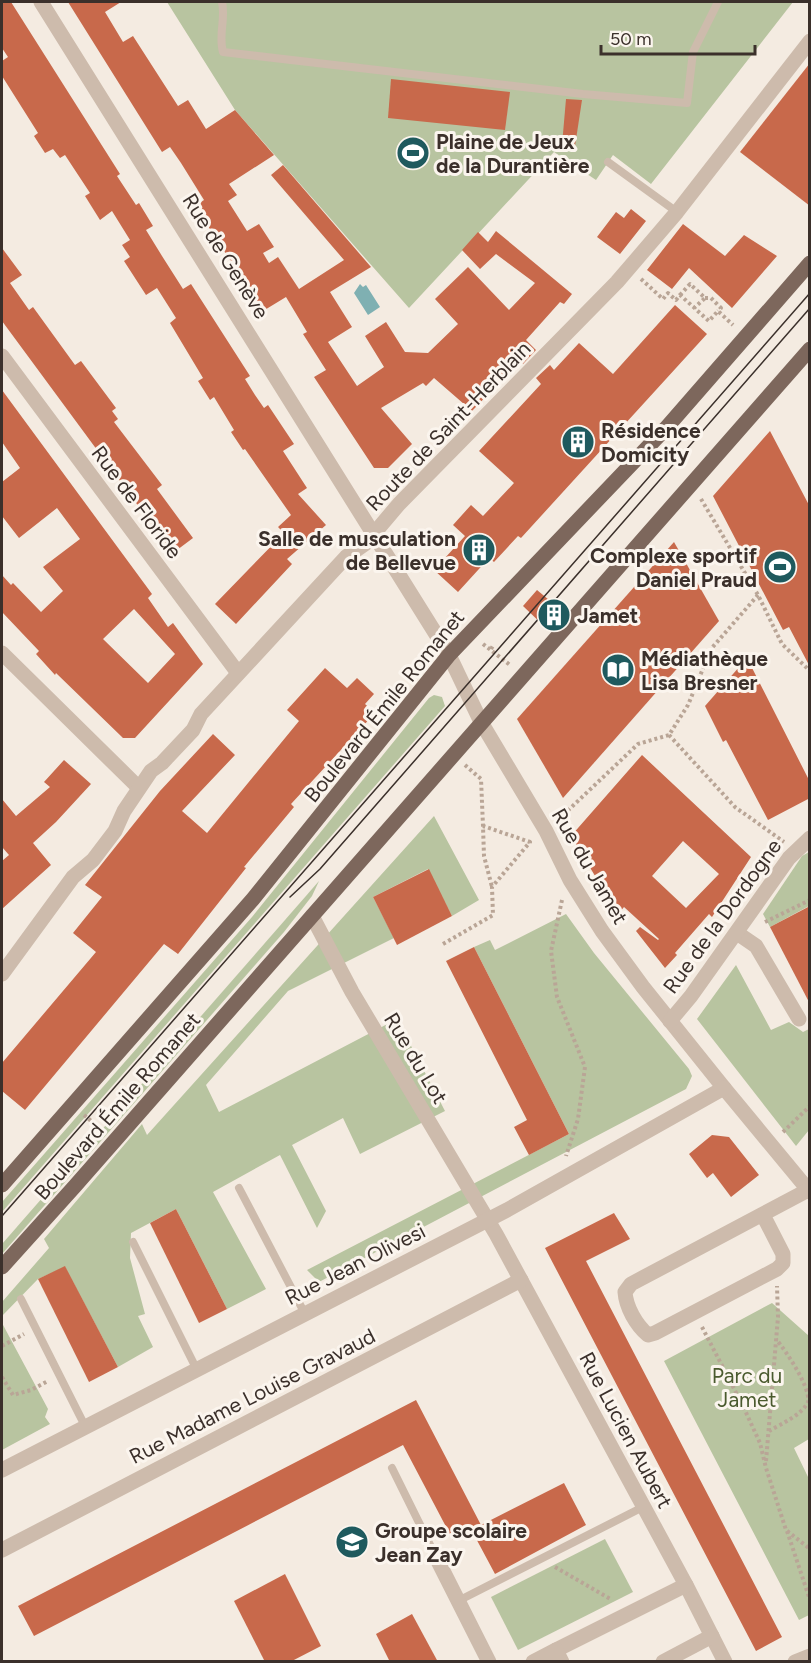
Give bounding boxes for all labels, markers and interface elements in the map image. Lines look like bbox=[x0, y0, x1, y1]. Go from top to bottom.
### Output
scale bar bbox=[601, 18, 756, 56]
text: 50 m bbox=[610, 28, 652, 50]
place label: Plaine de Jeux de la Durantière bbox=[436, 129, 590, 178]
sports icon: Plaine de Jeux de la Durantière bbox=[395, 135, 431, 171]
street label: Rue de Genève bbox=[178, 189, 274, 323]
street label: Route de Saint-Herblain bbox=[361, 336, 535, 516]
place label: Résidence Domicity bbox=[601, 418, 701, 467]
building icon: Résidence Domicity bbox=[560, 424, 596, 460]
street label: Rue de Floride bbox=[87, 441, 187, 563]
place label: Salle de musculation de Bellevue bbox=[258, 526, 456, 575]
building icon: Salle de musculation de Bellevue bbox=[461, 532, 497, 568]
place label: Complexe sportif Daniel Praud bbox=[590, 543, 758, 592]
sports icon: Complexe sportif Daniel Praud bbox=[762, 549, 798, 585]
building icon: Jamet bbox=[536, 597, 572, 633]
place label: Jamet bbox=[577, 603, 638, 628]
street label: Boulevard Émile Romanet bbox=[299, 605, 469, 807]
place label: Médiathèque Lisa Bresner bbox=[641, 646, 768, 695]
library icon: Médiathèque Lisa Bresner bbox=[600, 652, 636, 688]
street label: Rue du Jamet bbox=[547, 804, 633, 928]
street label: Rue de la Dordogne bbox=[658, 834, 786, 998]
street label: Boulevard Émile Romanet bbox=[29, 1007, 205, 1205]
street label: Rue du Lot bbox=[379, 1008, 453, 1108]
street label: Rue Jean Olivesi bbox=[281, 1218, 429, 1310]
street label: Rue Madame Louise Gravaud bbox=[125, 1323, 379, 1469]
street label: Rue Lucien Aubert bbox=[574, 1348, 678, 1513]
park label: Parc du Jamet bbox=[712, 1363, 782, 1412]
place label: Groupe scolaire Jean Zay bbox=[375, 1518, 527, 1567]
school or university icon: Groupe scolaire Jean Zay bbox=[334, 1524, 370, 1560]

